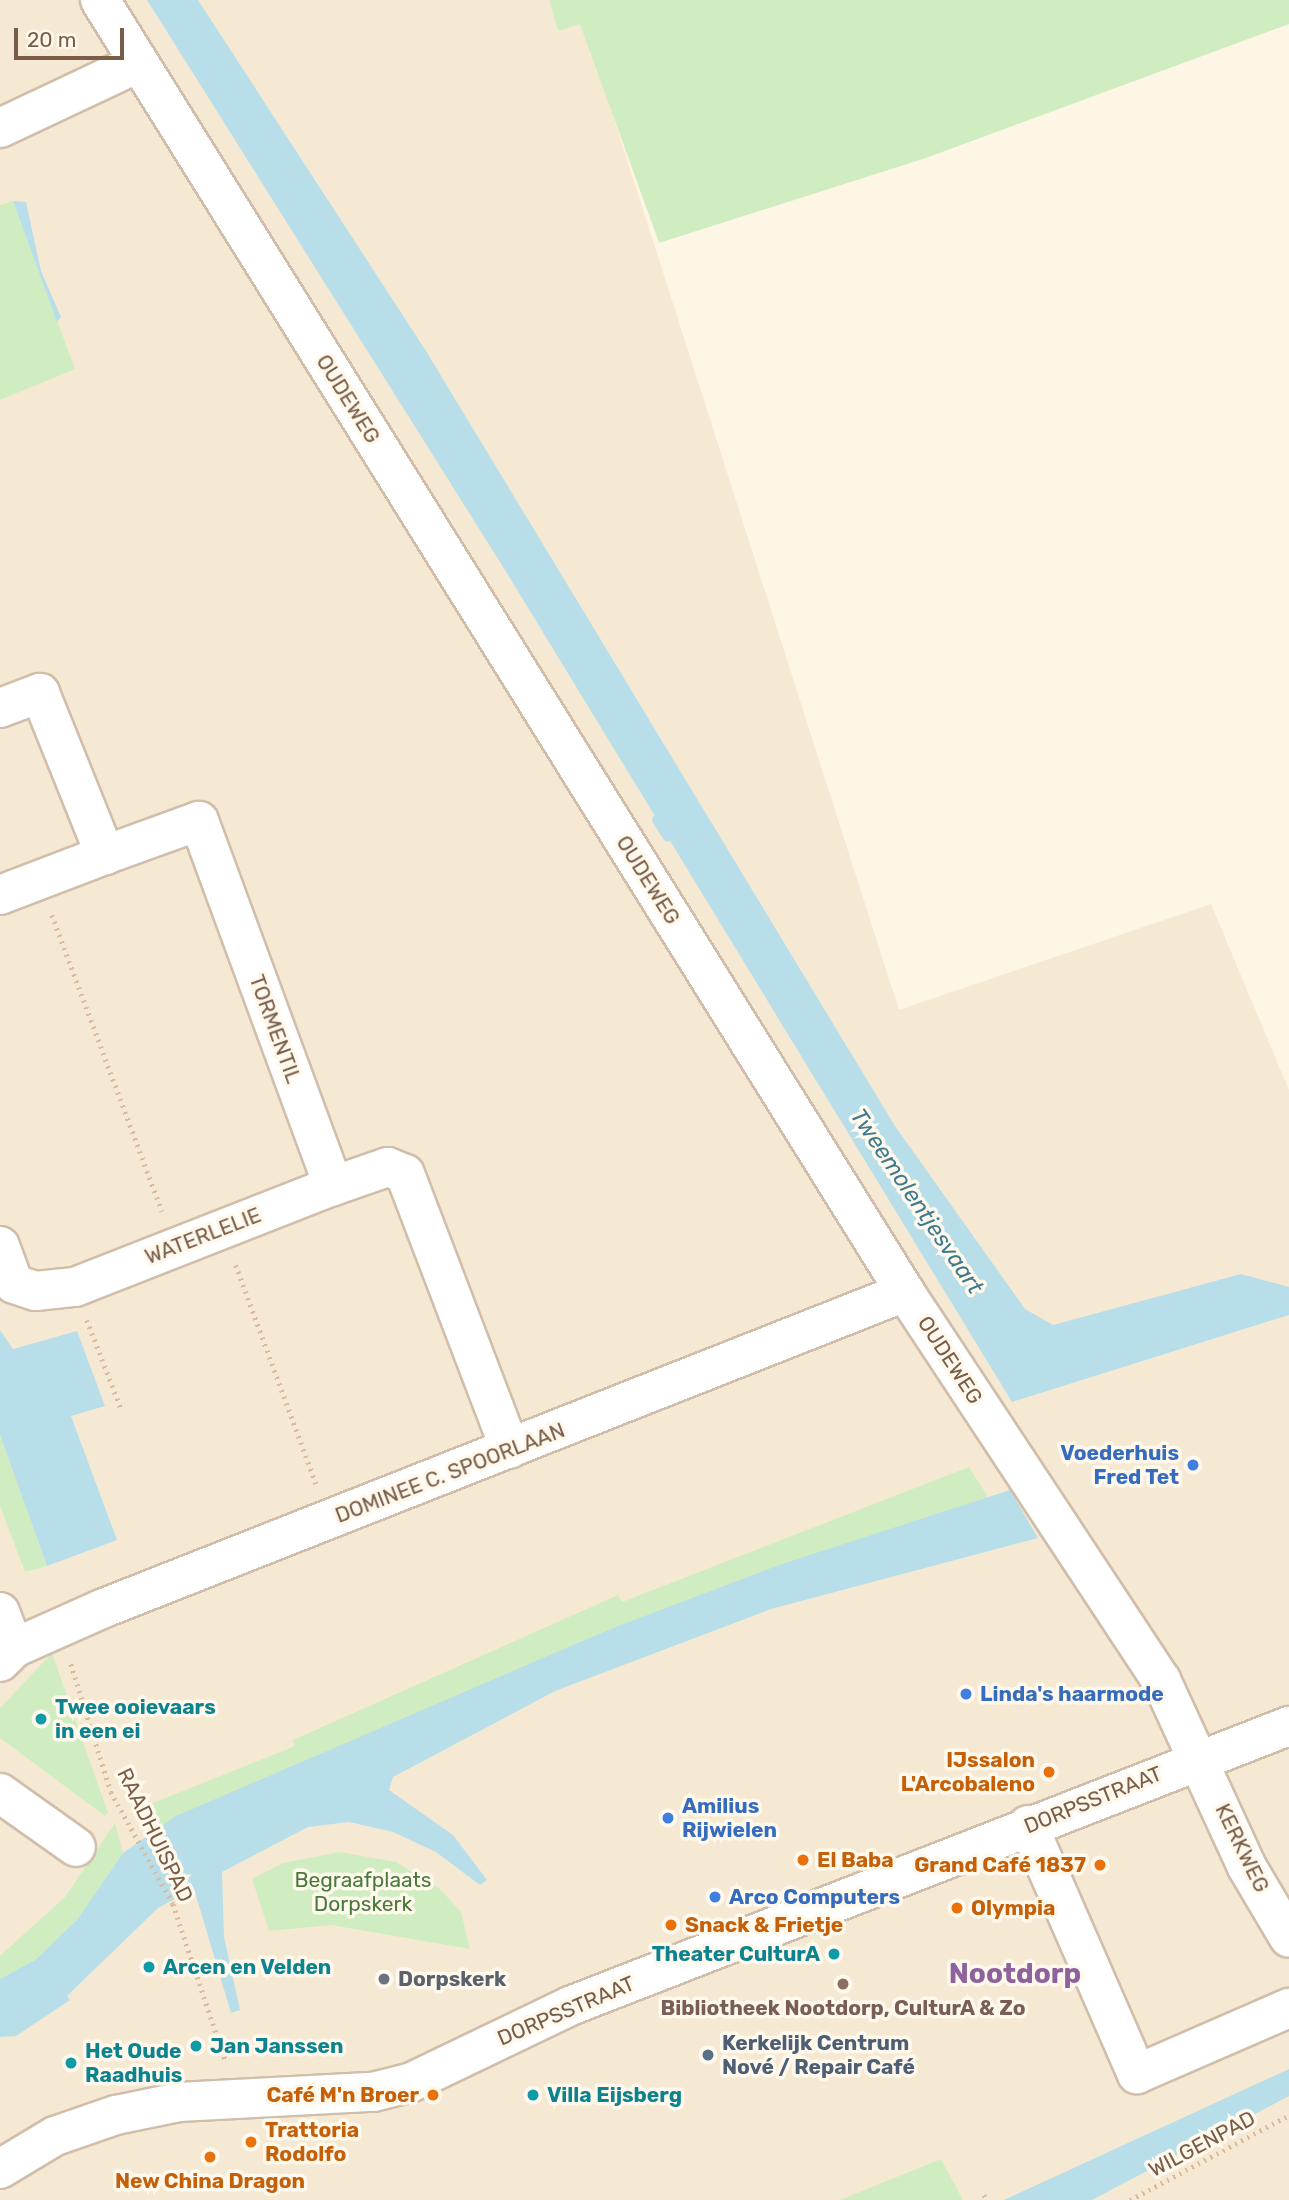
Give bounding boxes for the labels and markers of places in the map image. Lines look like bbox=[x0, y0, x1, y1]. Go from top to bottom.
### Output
place label: Voederhuis Fred Tet bbox=[1060, 1440, 1179, 1490]
marker: Voederhuis Fred Tet bbox=[1185, 1457, 1201, 1473]
place label: Linda's haarmode bbox=[980, 1681, 1164, 1707]
marker: Linda's haarmode bbox=[958, 1686, 974, 1702]
place label: Twee ooievaars in een ei bbox=[55, 1694, 216, 1744]
marker: Twee ooievaars in een ei bbox=[33, 1711, 49, 1727]
place label: IJssalon L'Arcobaleno bbox=[901, 1747, 1035, 1797]
marker: IJssalon L'Arcobaleno bbox=[1041, 1764, 1057, 1780]
place label: Amilius Rijwielen bbox=[682, 1793, 777, 1843]
marker: Amilius Rijwielen bbox=[660, 1810, 676, 1826]
place label: El Baba bbox=[817, 1847, 894, 1873]
marker: El Baba bbox=[795, 1852, 811, 1868]
place label: Grand Café 1837 bbox=[914, 1852, 1086, 1878]
marker: Grand Café 1837 bbox=[1092, 1857, 1108, 1873]
place label: Arco Computers bbox=[729, 1884, 900, 1910]
marker: Arco Computers bbox=[707, 1889, 723, 1905]
place label: Olympia bbox=[971, 1895, 1055, 1921]
marker: Olympia bbox=[949, 1900, 965, 1916]
place label: Snack & Frietje bbox=[685, 1912, 843, 1938]
marker: Snack & Frietje bbox=[663, 1917, 679, 1933]
place label: Theater CulturA bbox=[651, 1941, 820, 1967]
marker: Theater CulturA bbox=[826, 1946, 842, 1962]
place label: Arcen en Velden bbox=[163, 1954, 332, 1980]
marker: Arcen en Velden bbox=[141, 1959, 157, 1975]
place label: Dorpskerk bbox=[398, 1966, 506, 1992]
marker: Dorpskerk bbox=[376, 1971, 392, 1987]
marker: Bibliotheek Nootdorp, CulturA & Zo bbox=[835, 1976, 851, 1992]
place label: Bibliotheek Nootdorp, CulturA & Zo bbox=[660, 1995, 1026, 2021]
place label: Kerkelijk Centrum Nové / Repair Café bbox=[722, 2030, 915, 2080]
place label: Jan Janssen bbox=[210, 2033, 344, 2059]
place label: Het Oude Raadhuis bbox=[85, 2038, 182, 2088]
marker: Jan Janssen bbox=[188, 2038, 204, 2054]
marker: Kerkelijk Centrum Nové / Repair Café bbox=[700, 2047, 716, 2063]
marker: Het Oude Raadhuis bbox=[63, 2055, 79, 2071]
place label: Café M'n Broer bbox=[266, 2082, 419, 2108]
place label: Villa Eijsberg bbox=[547, 2082, 682, 2108]
marker: Café M'n Broer bbox=[425, 2087, 441, 2103]
marker: Villa Eijsberg bbox=[525, 2087, 541, 2103]
place label: Trattoria Rodolfo bbox=[265, 2117, 359, 2167]
marker: Trattoria Rodolfo bbox=[243, 2134, 259, 2150]
marker: New China Dragon bbox=[202, 2149, 218, 2165]
place label: New China Dragon bbox=[115, 2168, 305, 2194]

